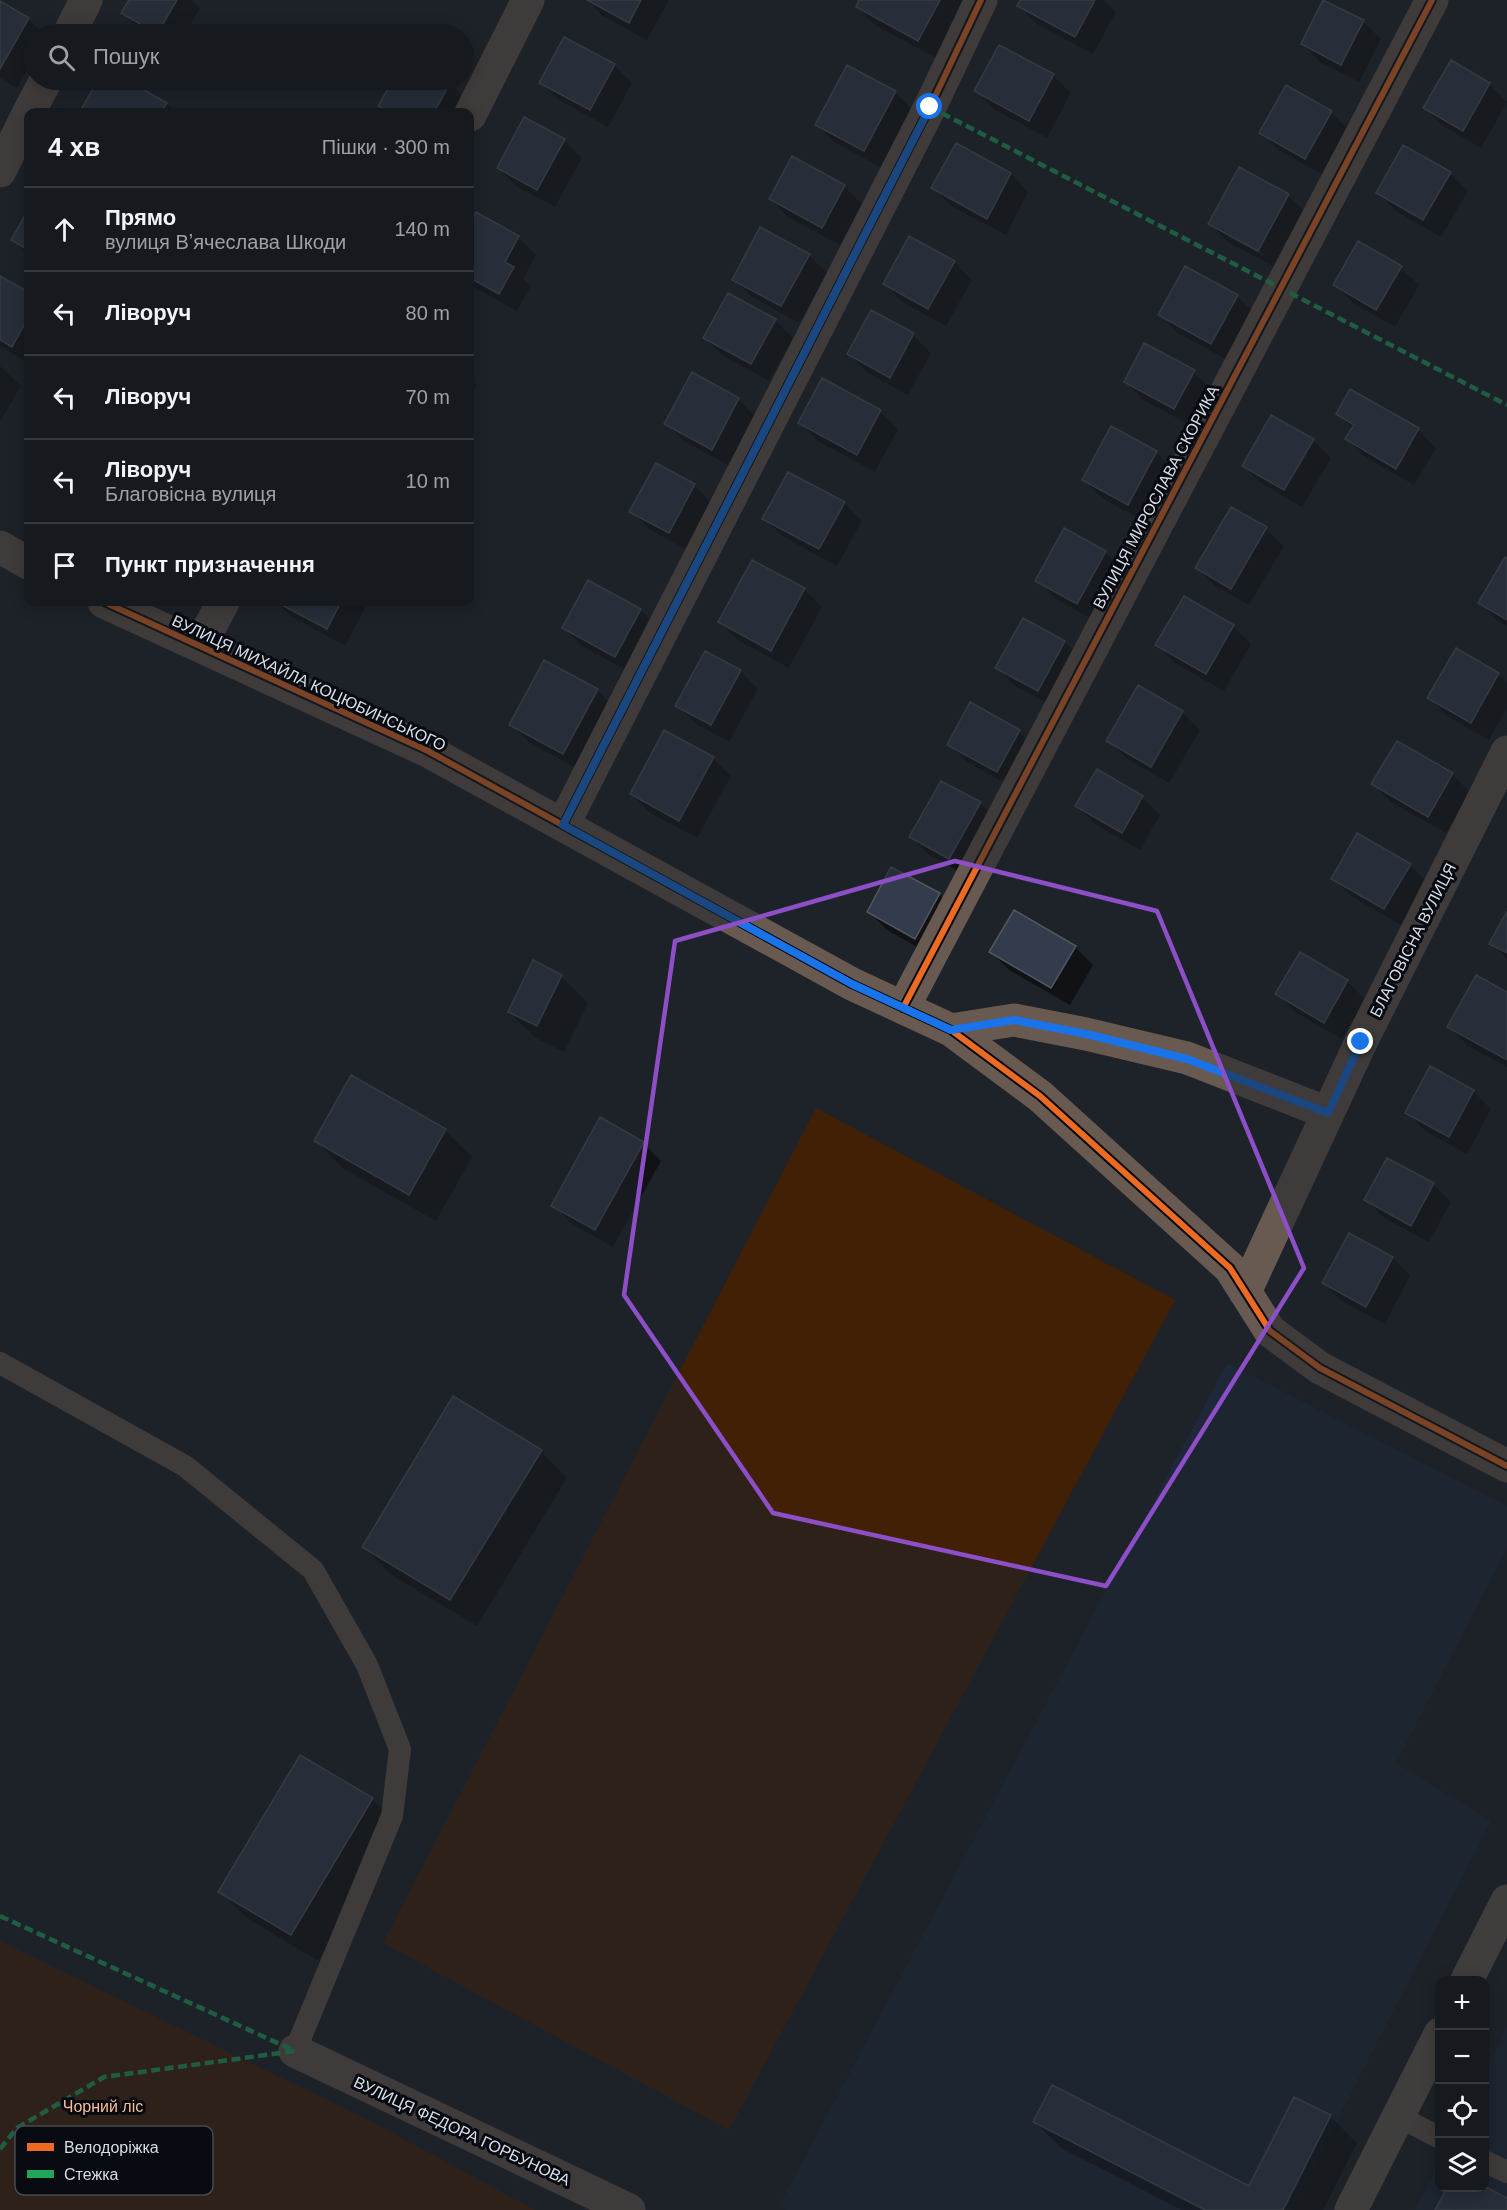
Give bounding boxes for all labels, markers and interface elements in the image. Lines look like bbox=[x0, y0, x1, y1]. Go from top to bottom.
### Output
search box bbox=[24, 24, 474, 90]
icon: search bbox=[45, 41, 78, 74]
text: Пошук bbox=[93, 44, 159, 69]
route start bbox=[916, 93, 942, 119]
text: 4 хв bbox=[48, 132, 100, 162]
text: Пішки · 300 m bbox=[322, 136, 450, 158]
text: Прямо bbox=[105, 205, 176, 230]
icon: ahead bbox=[48, 213, 81, 246]
text: 140 m bbox=[394, 218, 450, 240]
text: вулиця Вʼячеслава Шкоди bbox=[105, 231, 346, 253]
icon: left bbox=[48, 297, 81, 330]
text: Ліворуч bbox=[105, 300, 191, 325]
text: 80 m bbox=[406, 302, 450, 324]
icon: left bbox=[48, 381, 81, 414]
street label: ВУЛИЦЯ МИРОСЛАВА СКОРИКА bbox=[1090, 382, 1222, 611]
text: Ліворуч bbox=[105, 384, 191, 409]
text: 70 m bbox=[406, 386, 450, 408]
text: Ліворуч bbox=[105, 457, 191, 482]
icon: left bbox=[48, 465, 81, 498]
text: 10 m bbox=[406, 470, 450, 492]
text: Благовісна вулиця bbox=[105, 483, 276, 505]
icon: arrive bbox=[48, 549, 81, 582]
text: Пункт призначення bbox=[105, 552, 315, 577]
street label: ВУЛИЦЯ МИХАЙЛА КОЦЮБИНСЬКОГО bbox=[170, 611, 449, 754]
street label: БЛАГОВІСНА ВУЛИЦЯ bbox=[1367, 860, 1459, 1020]
route end bbox=[1347, 1028, 1373, 1054]
map controls bbox=[1435, 1976, 1489, 2192]
button: + bbox=[1435, 1976, 1489, 2030]
button: − bbox=[1435, 2030, 1489, 2084]
street label: ВУЛИЦЯ ФЕДОРА ГОРБУНОВА bbox=[351, 2073, 573, 2189]
button: locate bbox=[1435, 2084, 1489, 2138]
park label: Чорний ліс bbox=[63, 2098, 143, 2115]
legend bbox=[15, 2126, 213, 2195]
button: layers bbox=[1435, 2138, 1489, 2192]
text: Велодоріжка bbox=[64, 2139, 159, 2156]
text: Стежка bbox=[64, 2166, 118, 2183]

